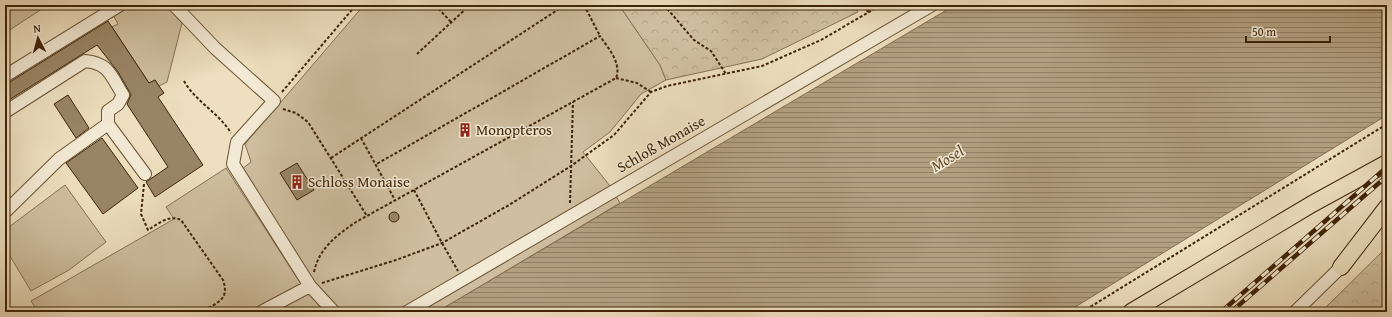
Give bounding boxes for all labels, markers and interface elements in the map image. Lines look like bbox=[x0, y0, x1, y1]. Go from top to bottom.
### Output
north arrow bbox=[18, 18, 58, 58]
scale bar bbox=[1246, 18, 1330, 44]
text: N bbox=[32, 20, 42, 36]
text: 50 m bbox=[1252, 23, 1276, 40]
street label: Schloß Monaise bbox=[613, 110, 709, 177]
place label: Monopteros bbox=[476, 119, 552, 140]
building icon: Monopteros bbox=[457, 122, 473, 138]
water label: Mosel bbox=[926, 139, 968, 177]
place label: Schloss Monaise bbox=[308, 171, 410, 192]
building icon: Schloss Monaise bbox=[289, 174, 305, 190]

